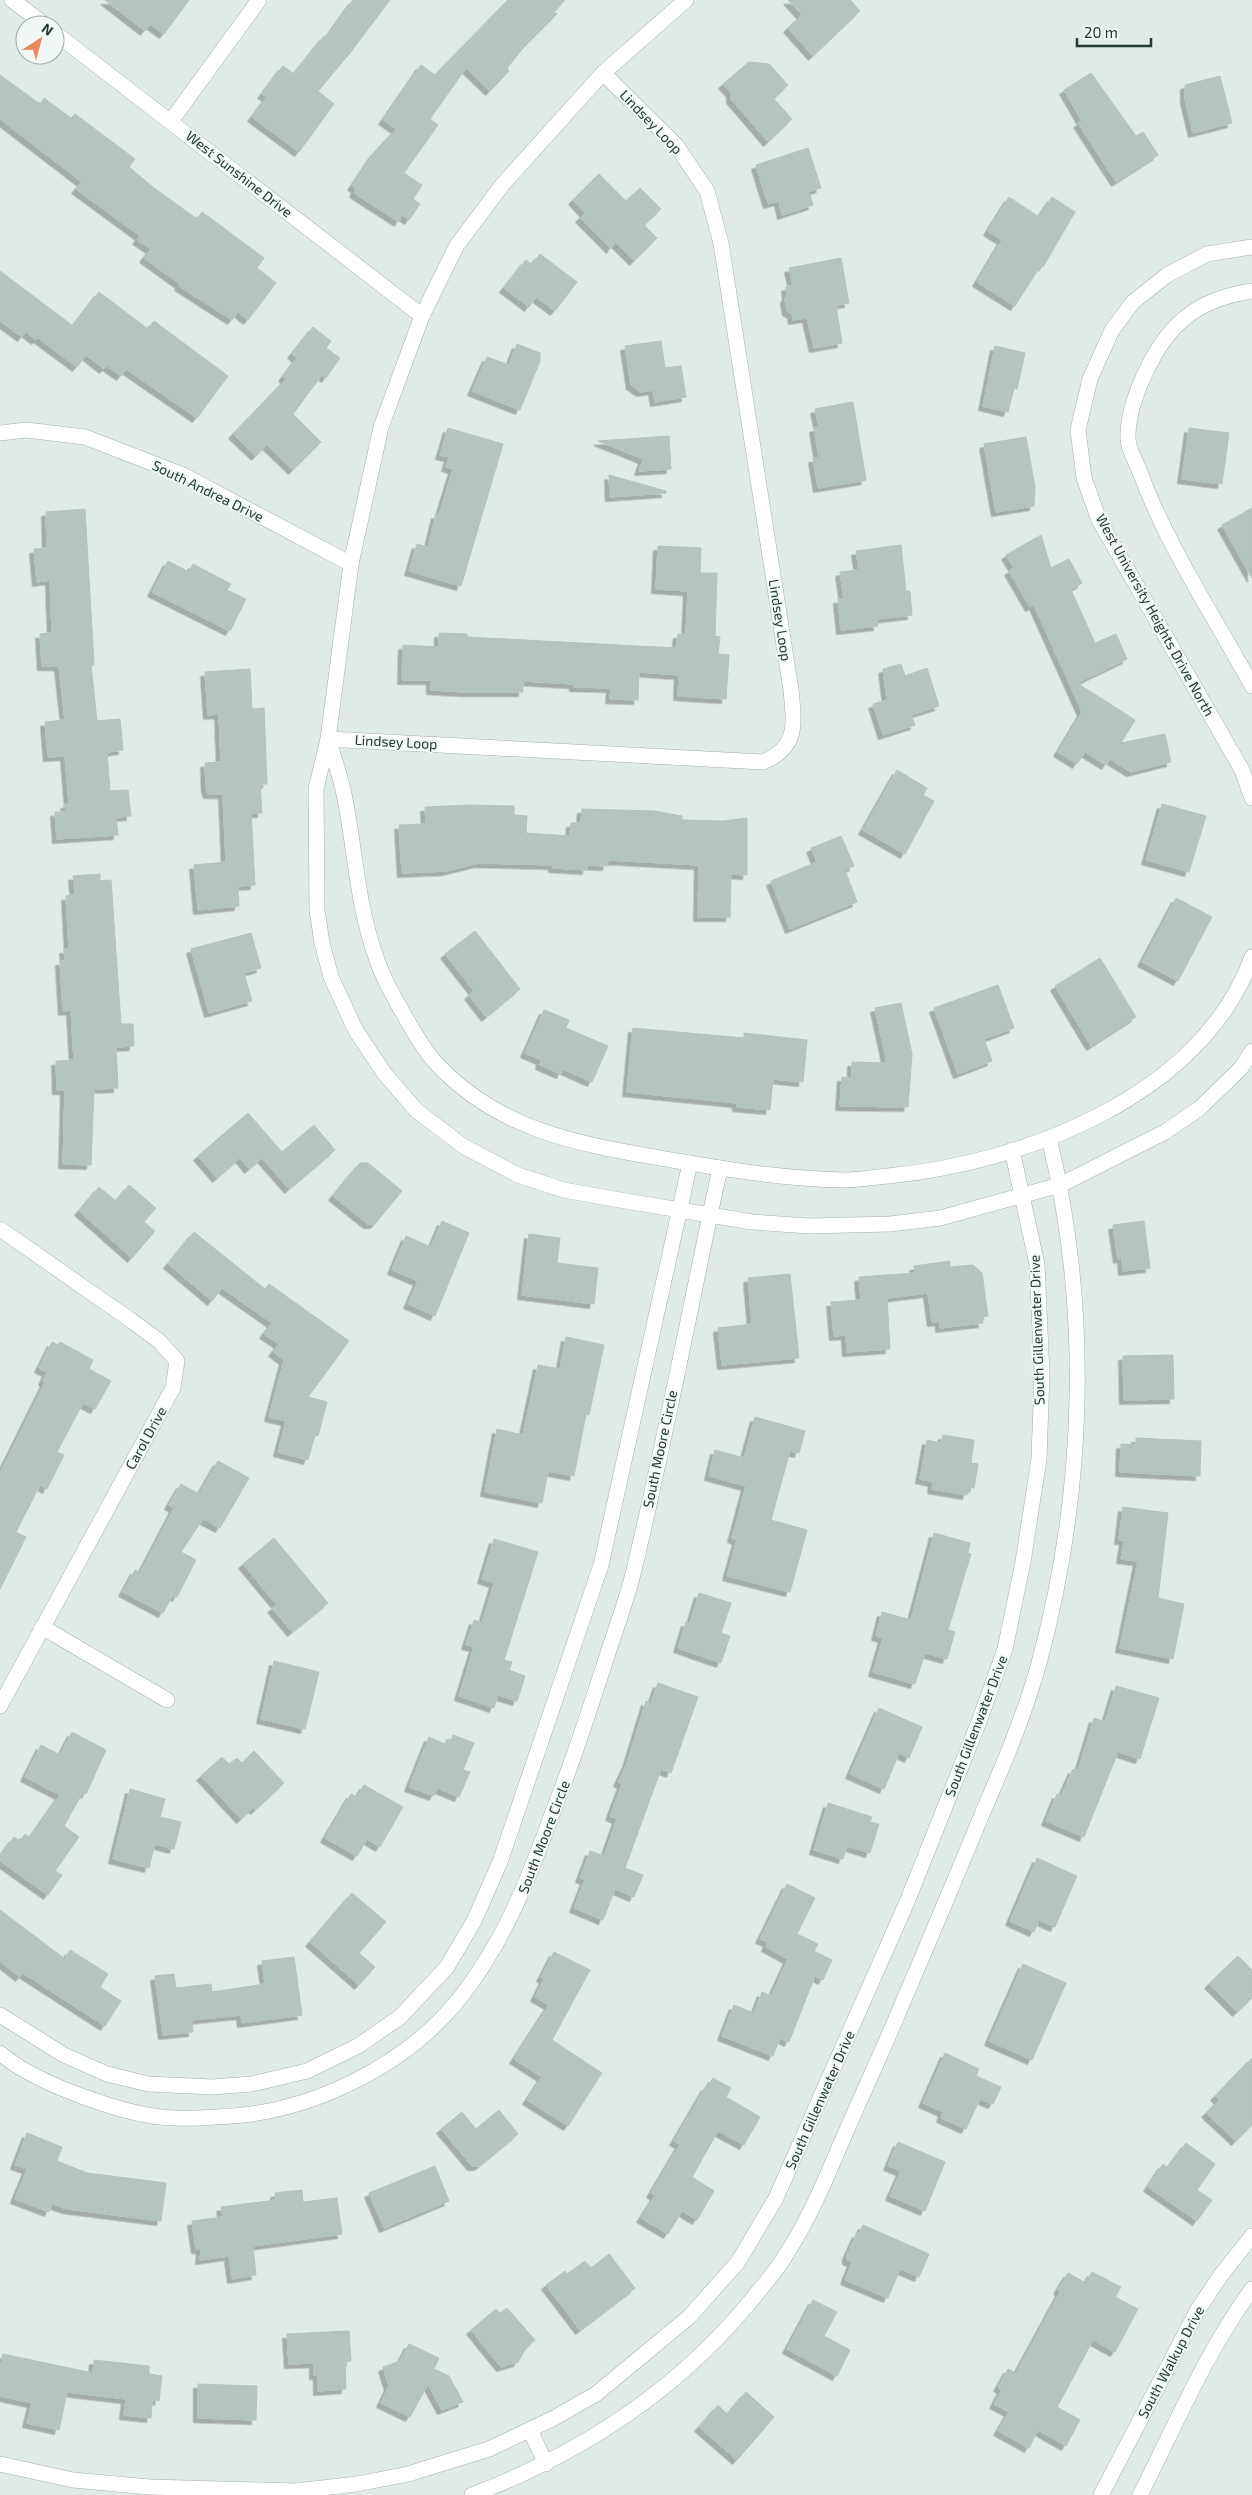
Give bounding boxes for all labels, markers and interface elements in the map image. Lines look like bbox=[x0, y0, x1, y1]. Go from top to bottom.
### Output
north arrow bbox=[15, 15, 65, 65]
scale bar bbox=[1077, 15, 1151, 47]
text: N bbox=[39, 19, 57, 39]
text: 20 m bbox=[1084, 23, 1118, 41]
street label: Lindsey Loop bbox=[616, 86, 686, 157]
street label: West Sunshine Drive bbox=[183, 127, 296, 221]
street label: South Andrea Drive bbox=[150, 456, 267, 525]
street label: West University Heights Drive North bbox=[1093, 511, 1218, 719]
street label: Lindsey Loop bbox=[766, 578, 795, 662]
street label: Lindsey Loop bbox=[354, 731, 438, 752]
street label: South Gillenwater Drive bbox=[1025, 1255, 1048, 1405]
street label: South Moore Circle bbox=[639, 1388, 680, 1509]
street label: Carol Drive bbox=[121, 1403, 170, 1472]
street label: South Gillenwater Drive bbox=[941, 1653, 1010, 1799]
street label: South Moore Circle bbox=[514, 1778, 573, 1896]
street label: South Gillenwater Drive bbox=[781, 2028, 858, 2172]
street label: South Walkup Drive bbox=[1134, 2303, 1207, 2421]

